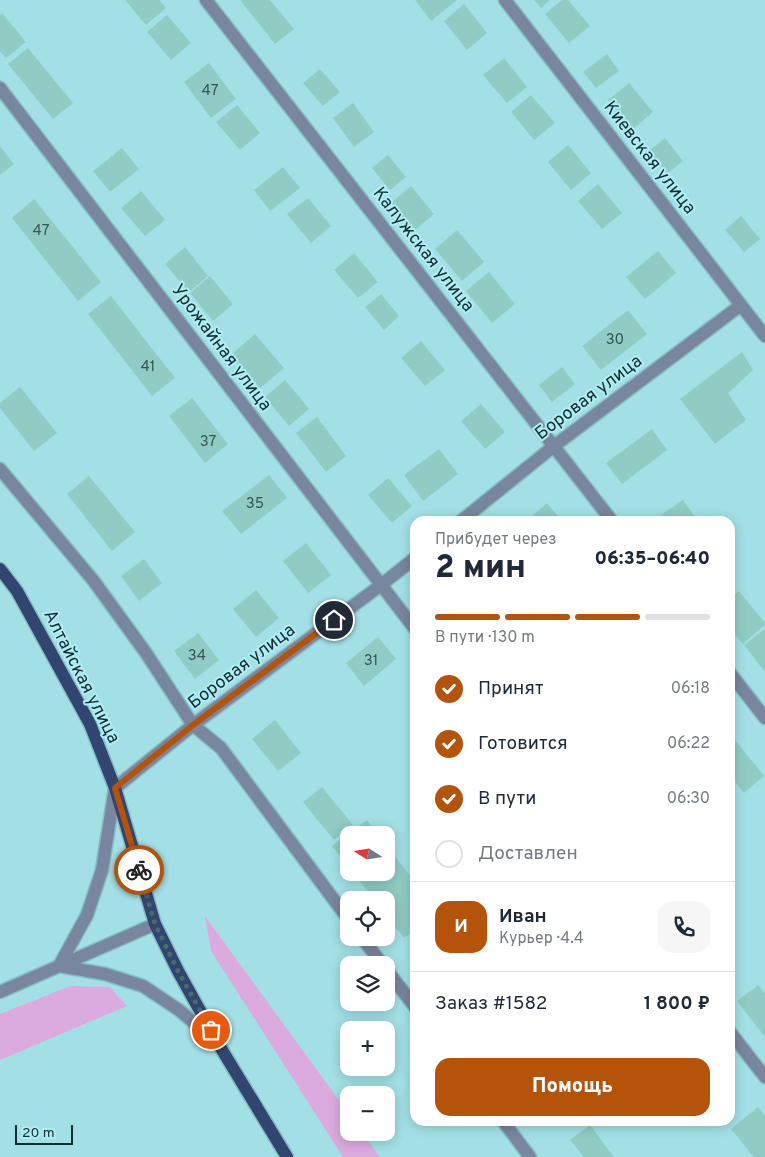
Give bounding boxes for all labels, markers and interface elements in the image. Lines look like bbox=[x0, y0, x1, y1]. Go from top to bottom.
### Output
house number: 47 bbox=[202, 82, 219, 101]
street label: Киевская улица bbox=[598, 97, 700, 219]
street label: Калужская улица bbox=[367, 183, 479, 317]
house number: 47 bbox=[33, 222, 50, 241]
street label: Урожайная улица bbox=[166, 280, 276, 416]
house number: 30 bbox=[606, 331, 624, 350]
street label: Боровая улица bbox=[531, 350, 647, 446]
house number: 41 bbox=[141, 358, 155, 377]
house number: 37 bbox=[200, 433, 217, 452]
house number: 35 bbox=[246, 495, 264, 514]
text: Прибудет через bbox=[435, 530, 557, 550]
text: 06:35–06:40 bbox=[594, 547, 710, 571]
text: 2 мин bbox=[435, 549, 526, 589]
pin bbox=[313, 599, 355, 641]
street label: Алтайская улица bbox=[37, 606, 125, 748]
icon: home bbox=[320, 606, 348, 634]
street label: Боровая улица bbox=[184, 619, 300, 715]
text: В пути · 130 m bbox=[435, 628, 535, 648]
house number: 34 bbox=[188, 647, 206, 666]
house number: 31 bbox=[364, 652, 378, 671]
icon: check bbox=[435, 675, 463, 703]
text: Принят bbox=[478, 677, 544, 701]
text: 06:18 bbox=[671, 679, 710, 699]
icon: check bbox=[435, 730, 463, 758]
text: Готовится bbox=[478, 732, 568, 756]
text: 06:22 bbox=[667, 734, 710, 754]
icon: check bbox=[435, 785, 463, 813]
text: В пути bbox=[478, 787, 536, 811]
text: 06:30 bbox=[667, 789, 710, 809]
north arrow bbox=[340, 826, 395, 881]
map controls bbox=[340, 826, 395, 1141]
text: Доставлен bbox=[478, 842, 578, 866]
courier bbox=[114, 845, 164, 895]
icon: bike bbox=[125, 856, 153, 884]
button: locate bbox=[340, 891, 395, 946]
button: phone bbox=[658, 901, 710, 953]
text: Иван bbox=[499, 905, 547, 929]
text: И bbox=[454, 915, 468, 939]
text: Курьер · 4.4 bbox=[499, 929, 584, 949]
button: layers bbox=[340, 956, 395, 1011]
text: Заказ #1582 bbox=[435, 992, 547, 1016]
text: 1 800 ₽ bbox=[644, 992, 710, 1016]
pin bbox=[190, 1009, 232, 1051]
icon: bag bbox=[197, 1016, 225, 1044]
button: + bbox=[340, 1021, 395, 1076]
button: Помощь bbox=[435, 1058, 710, 1116]
button: − bbox=[340, 1086, 395, 1141]
scale bar bbox=[15, 1122, 72, 1145]
text: 20 m bbox=[22, 1125, 55, 1142]

